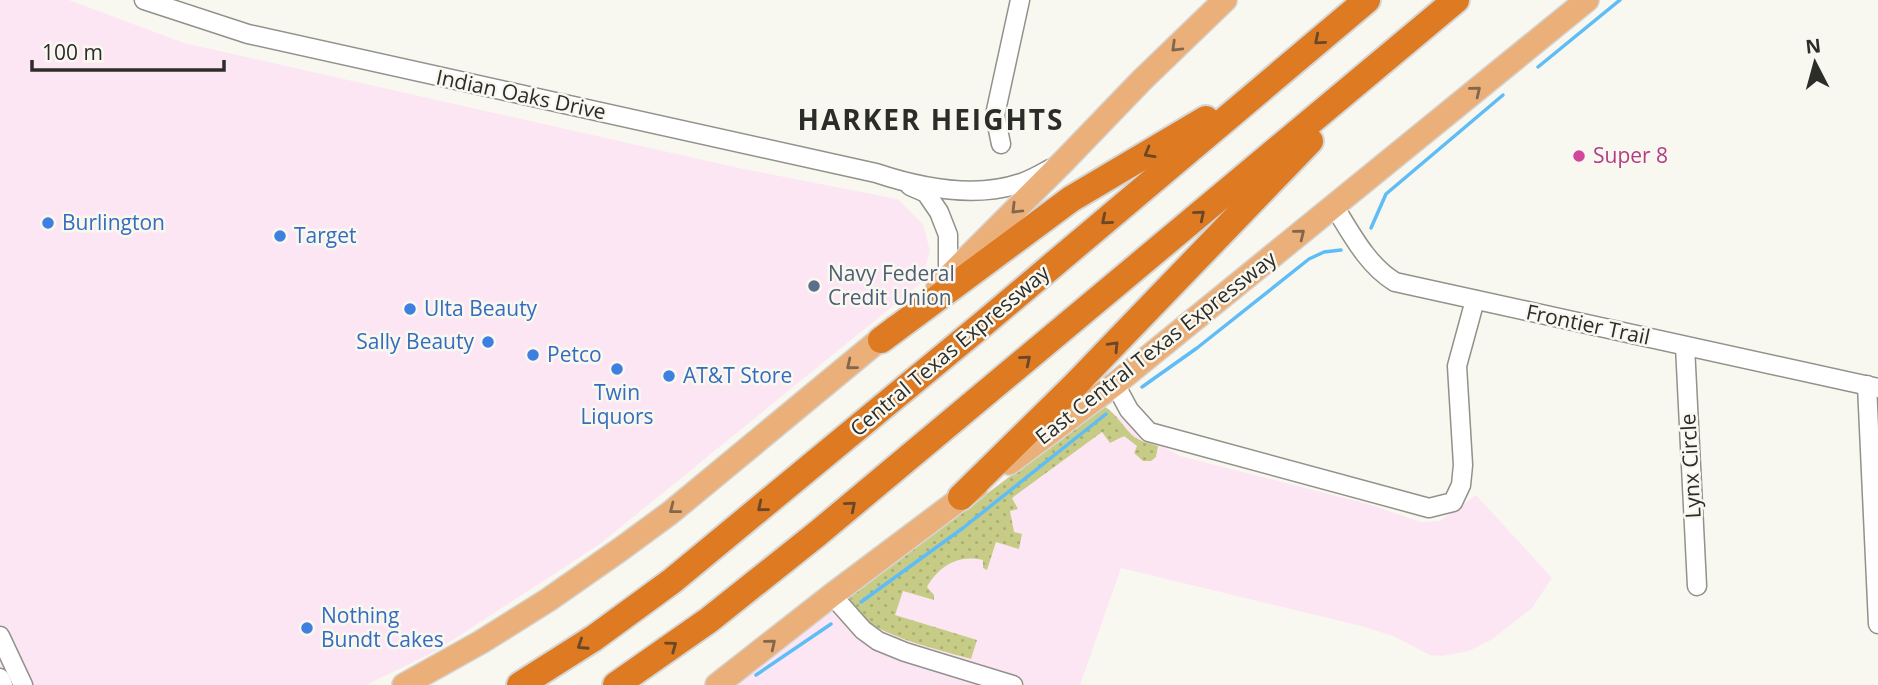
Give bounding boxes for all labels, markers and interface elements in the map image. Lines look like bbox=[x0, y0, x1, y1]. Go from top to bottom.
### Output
scale bar bbox=[32, 28, 224, 72]
north arrow bbox=[1780, 28, 1850, 98]
one-way arrow bbox=[1314, 32, 1327, 45]
text: N bbox=[1804, 32, 1822, 60]
text: 100 m bbox=[42, 38, 103, 66]
one-way arrow bbox=[1171, 39, 1184, 52]
street label: Indian Oaks Drive bbox=[434, 62, 609, 126]
one-way arrow bbox=[1468, 86, 1480, 99]
district label: HARKER HEIGHTS bbox=[798, 100, 1064, 138]
place label: Super 8 bbox=[1593, 141, 1668, 169]
one-way arrow bbox=[1143, 145, 1156, 158]
marker: Super 8 bbox=[1571, 148, 1587, 164]
one-way arrow bbox=[1012, 201, 1024, 213]
place label: Burlington bbox=[62, 208, 165, 236]
one-way arrow bbox=[1193, 210, 1205, 223]
one-way arrow bbox=[1102, 212, 1115, 224]
marker: Burlington bbox=[40, 215, 56, 231]
place label: Target bbox=[294, 221, 357, 249]
marker: Target bbox=[272, 228, 288, 244]
one-way arrow bbox=[1292, 230, 1304, 243]
street label: East Central Texas Expressway bbox=[1029, 244, 1282, 450]
street label: Central Texas Expressway bbox=[844, 258, 1055, 442]
place label: Navy Federal Credit Union bbox=[828, 259, 955, 311]
marker: Navy Federal Credit Union bbox=[806, 278, 822, 294]
place label: Ulta Beauty bbox=[424, 294, 538, 322]
street label: Frontier Trail bbox=[1524, 297, 1653, 351]
marker: Ulta Beauty bbox=[402, 301, 418, 317]
place label: Sally Beauty bbox=[356, 327, 474, 355]
marker: Sally Beauty bbox=[480, 334, 496, 350]
place label: Petco bbox=[547, 340, 602, 368]
one-way arrow bbox=[1105, 341, 1118, 354]
marker: Petco bbox=[525, 347, 541, 363]
one-way arrow bbox=[1017, 356, 1030, 368]
one-way arrow bbox=[846, 357, 859, 369]
marker: Twin Liquors bbox=[609, 361, 625, 377]
place label: AT&T Store bbox=[683, 361, 792, 389]
marker: AT&T Store bbox=[661, 368, 677, 384]
place label: Twin Liquors bbox=[580, 378, 654, 430]
street label: Lynx Circle bbox=[1673, 413, 1707, 519]
one-way arrow bbox=[758, 498, 770, 511]
one-way arrow bbox=[670, 500, 682, 513]
one-way arrow bbox=[842, 502, 855, 514]
place label: Nothing Bundt Cakes bbox=[321, 601, 444, 653]
marker: Nothing Bundt Cakes bbox=[299, 620, 315, 636]
one-way arrow bbox=[577, 637, 590, 650]
one-way arrow bbox=[763, 639, 776, 652]
one-way arrow bbox=[664, 642, 677, 654]

